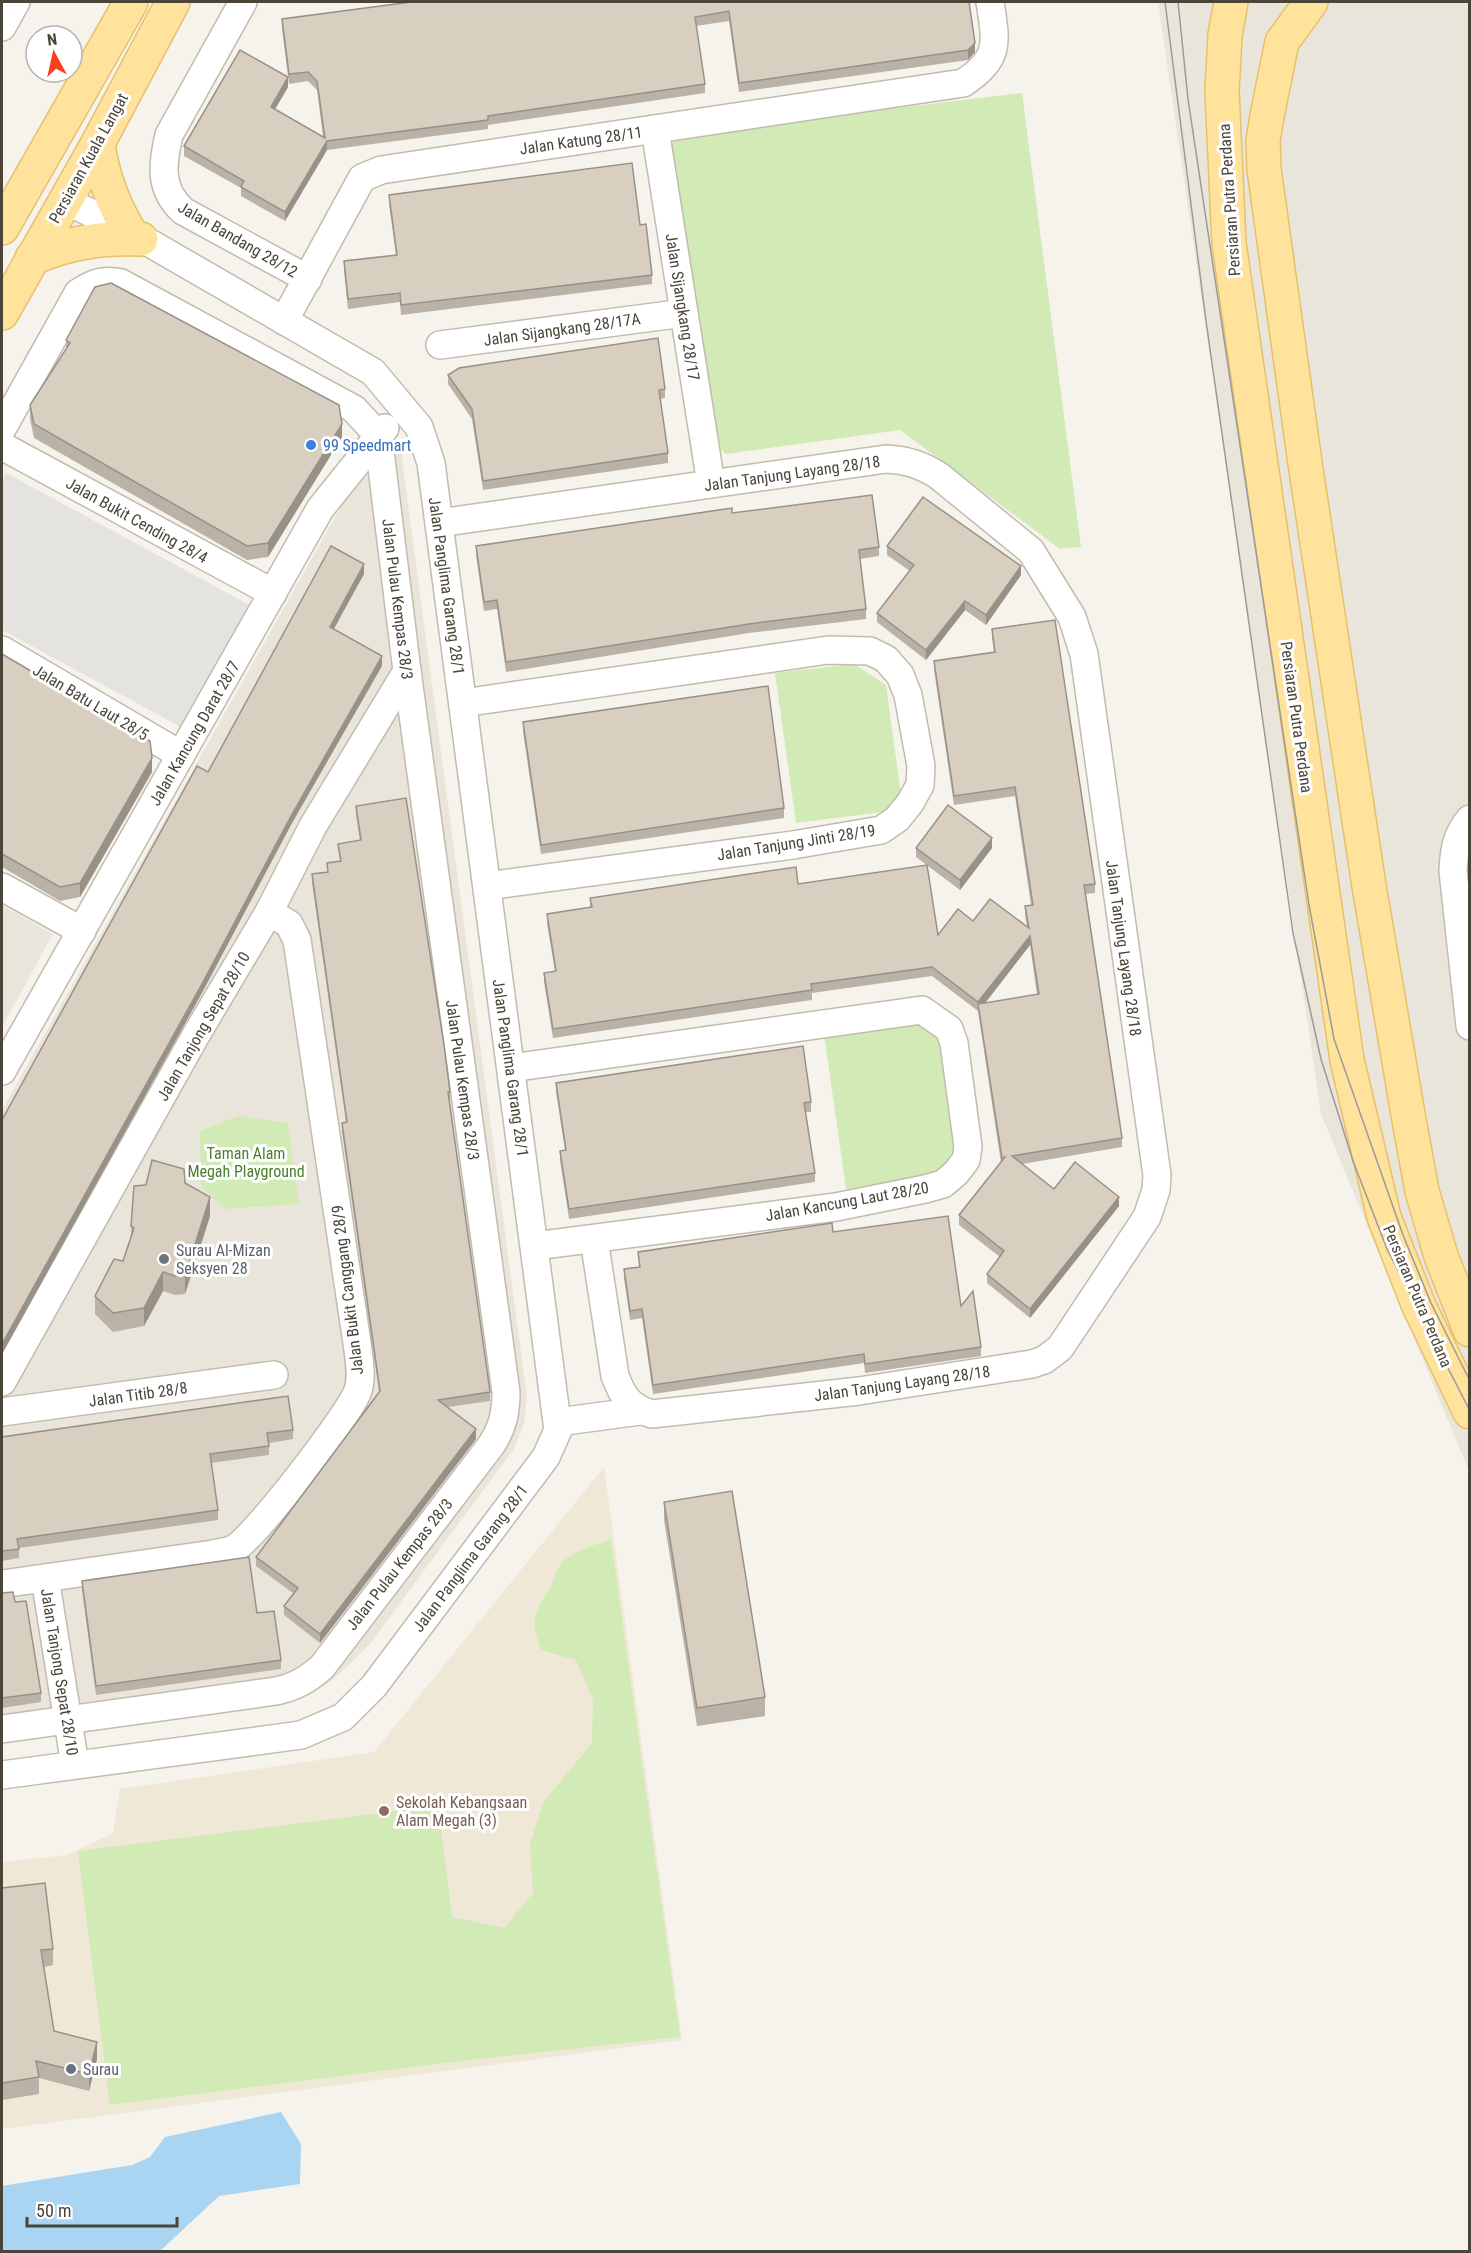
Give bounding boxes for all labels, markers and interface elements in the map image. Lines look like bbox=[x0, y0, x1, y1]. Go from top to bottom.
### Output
north arrow bbox=[24, 24, 84, 84]
text: N bbox=[46, 30, 58, 50]
street label: Persiaran Kuala Langat bbox=[45, 90, 132, 227]
street label: Jalan Katung 28/11 bbox=[518, 122, 644, 159]
street label: Persiaran Putra Perdana bbox=[1215, 123, 1244, 277]
street label: Jalan Bandang 28/12 bbox=[175, 198, 301, 281]
street label: Jalan Sijangkang 28/17 bbox=[661, 232, 704, 382]
street label: Jalan Sijangkang 28/17A bbox=[483, 309, 642, 350]
place label: 99 Speedmart bbox=[323, 436, 412, 455]
marker: 99 Speedmart bbox=[304, 438, 318, 452]
street label: Jalan Tanjung Layang 28/18 bbox=[703, 452, 881, 495]
street label: Jalan Bukit Cending 28/4 bbox=[63, 474, 211, 567]
street label: Jalan Panglima Garang 28/1 bbox=[425, 496, 468, 676]
street label: Jalan Pulau Kempas 28/3 bbox=[378, 518, 417, 680]
street label: Persiaran Putra Perdana bbox=[1276, 640, 1317, 794]
street label: Jalan Kancung Darat 28/7 bbox=[145, 657, 244, 809]
street label: Jalan Batu Laut 28/5 bbox=[29, 660, 152, 745]
street label: Jalan Tanjung Jinti 28/19 bbox=[716, 821, 877, 864]
street label: Jalan Tanjung Layang 28/18 bbox=[1102, 859, 1145, 1037]
street label: Jalan Tanjong Sepat 28/10 bbox=[153, 948, 254, 1104]
street label: Jalan Panglima Garang 28/1 bbox=[489, 978, 532, 1158]
street label: Jalan Pulau Kempas 28/3 bbox=[442, 999, 483, 1161]
park label: Taman Alam Megah Playground bbox=[187, 1144, 305, 1181]
street label: Jalan Kancung Laut 28/20 bbox=[764, 1178, 930, 1225]
street label: Jalan Bukit Canggang 28/9 bbox=[328, 1204, 367, 1376]
street label: Persiaran Putra Perdana bbox=[1379, 1222, 1456, 1370]
place label: Surau Al-Mizan Seksyen 28 bbox=[176, 1241, 271, 1278]
marker: Surau Al-Mizan Seksyen 28 bbox=[157, 1252, 171, 1266]
street label: Jalan Tanjung Layang 28/18 bbox=[813, 1362, 991, 1405]
street label: Jalan Titib 28/8 bbox=[88, 1378, 189, 1411]
street label: Jalan Panglima Garang 28/1 bbox=[409, 1481, 532, 1636]
street label: Jalan Pulau Kempas 28/3 bbox=[342, 1495, 457, 1634]
street label: Jalan Tanjong Sepat 28/10 bbox=[37, 1587, 82, 1757]
place label: Sekolah Kebangsaan Alam Megah (3) bbox=[396, 1793, 527, 1830]
marker: Sekolah Kebangsaan Alam Megah (3) bbox=[377, 1804, 391, 1818]
place label: Surau bbox=[83, 2060, 119, 2079]
marker: Surau bbox=[64, 2062, 78, 2076]
scale bar bbox=[27, 2190, 177, 2228]
text: 50 m bbox=[36, 2200, 71, 2221]

